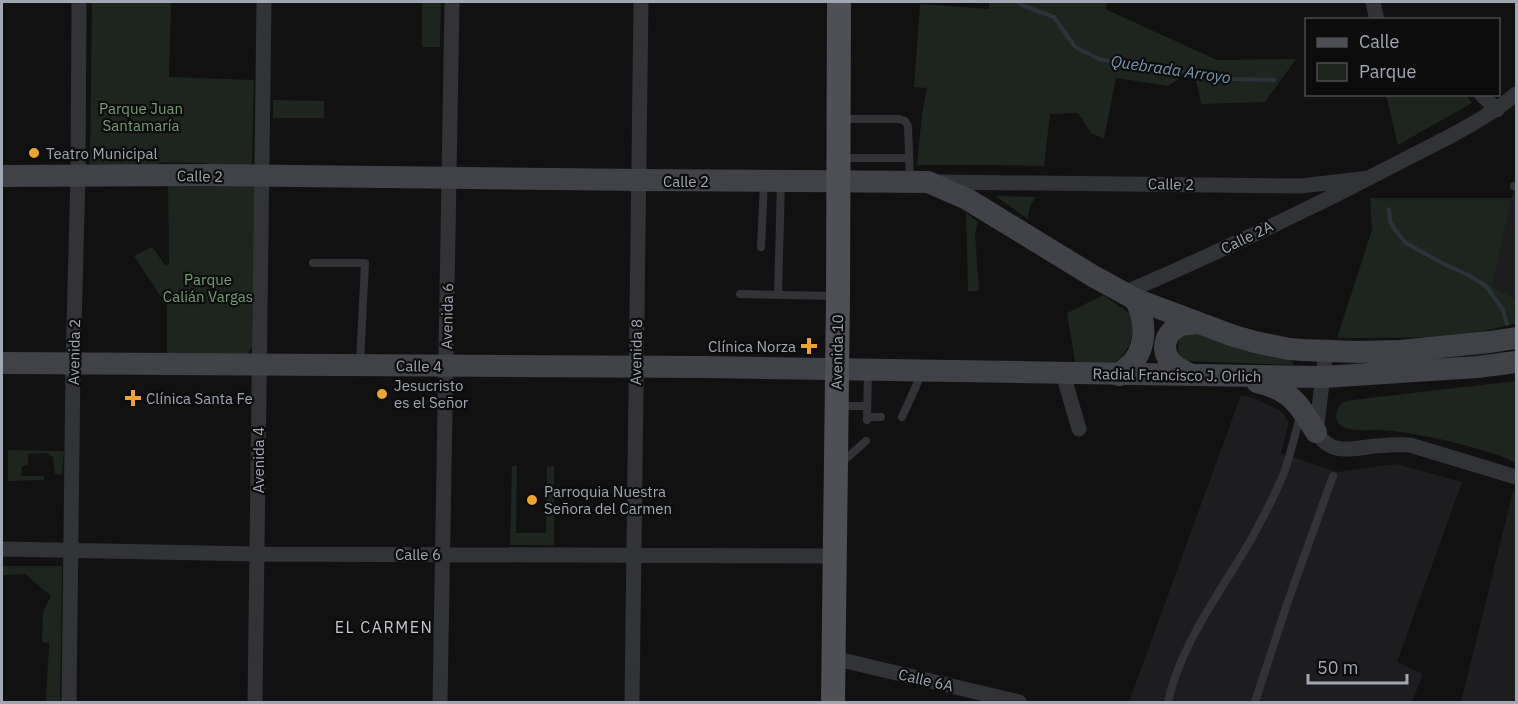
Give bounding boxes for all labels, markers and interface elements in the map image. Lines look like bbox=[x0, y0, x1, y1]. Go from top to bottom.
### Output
legend bbox=[1305, 18, 1500, 96]
text: Calle bbox=[1359, 30, 1399, 53]
water label: Quebrada Arroyo bbox=[1110, 51, 1232, 87]
text: Parque bbox=[1359, 60, 1417, 83]
park label: Parque Juan Santamaría bbox=[99, 99, 183, 135]
place label: Teatro Municipal bbox=[46, 144, 158, 163]
marker: Teatro Municipal bbox=[27, 146, 41, 160]
street label: Calle 2 bbox=[177, 166, 223, 186]
street label: Calle 2 bbox=[663, 172, 709, 191]
street label: Calle 2 bbox=[1148, 174, 1194, 194]
street label: Calle 2A bbox=[1218, 216, 1277, 258]
park label: Parque Calián Vargas bbox=[163, 270, 253, 306]
street label: Avenida 6 bbox=[437, 283, 457, 349]
street label: Avenida 10 bbox=[827, 314, 847, 390]
street label: Avenida 2 bbox=[64, 319, 84, 385]
street label: Avenida 8 bbox=[626, 319, 646, 385]
place label: Clínica Norza bbox=[708, 337, 796, 356]
marker: Clínica Norza bbox=[800, 337, 818, 355]
street label: Calle 4 bbox=[396, 356, 442, 376]
street label: Radial Francisco J. Orlich bbox=[1093, 364, 1261, 386]
place label: Jesucristo es el Señor bbox=[394, 376, 469, 412]
marker: Jesucristo es el Señor bbox=[375, 387, 389, 401]
marker: Clínica Santa Fe bbox=[124, 389, 142, 407]
place label: Clínica Santa Fe bbox=[146, 389, 253, 408]
street label: Avenida 4 bbox=[249, 427, 268, 493]
place label: Parroquia Nuestra Señora del Carmen bbox=[544, 482, 672, 518]
marker: Parroquia Nuestra Señora del Carmen bbox=[525, 493, 539, 507]
street label: Calle 6 bbox=[395, 545, 441, 564]
district label: EL CARMEN bbox=[335, 617, 433, 637]
scale bar bbox=[1308, 647, 1407, 685]
text: 50 m bbox=[1317, 656, 1359, 679]
street label: Calle 6A bbox=[897, 664, 956, 696]

